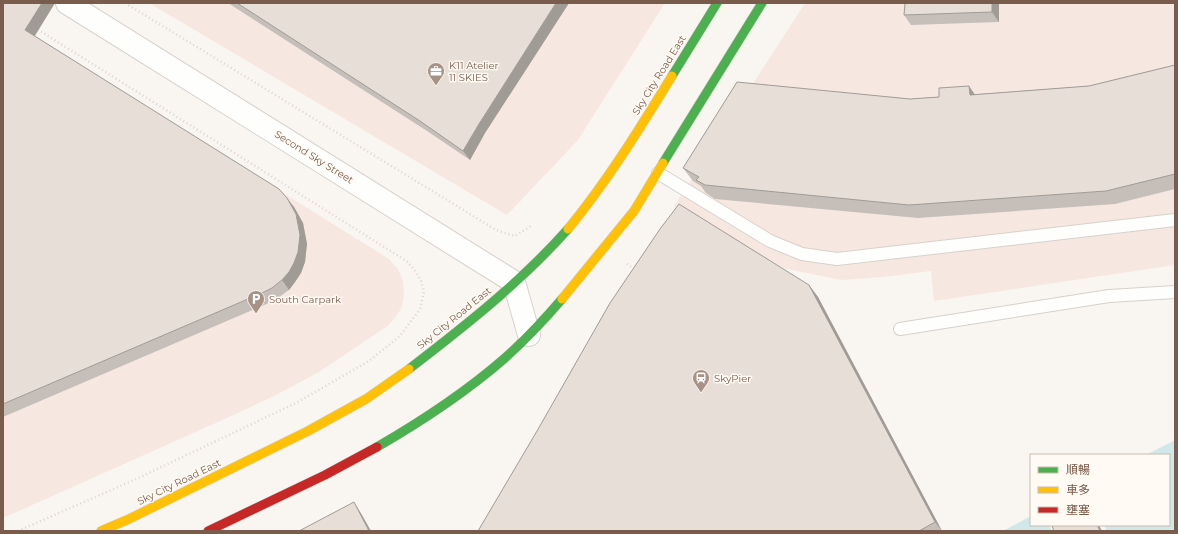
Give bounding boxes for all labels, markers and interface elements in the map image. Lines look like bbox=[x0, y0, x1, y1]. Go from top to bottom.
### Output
street label: Sky City Road East bbox=[629, 33, 689, 117]
place label: K11 Atelier 11 SKIES bbox=[449, 59, 499, 84]
office icon: K11 Atelier 11 SKIES bbox=[426, 61, 446, 86]
street label: Second Sky Street bbox=[272, 128, 356, 186]
street label: Sky City Road East bbox=[414, 284, 494, 352]
parking icon: South Carpark bbox=[246, 289, 266, 314]
place label: South Carpark bbox=[269, 293, 341, 306]
station icon: SkyPier bbox=[691, 368, 711, 393]
place label: SkyPier bbox=[714, 372, 751, 385]
legend bbox=[1030, 454, 1170, 526]
street label: Sky City Road East bbox=[135, 456, 223, 508]
text: 順暢 bbox=[1066, 462, 1090, 477]
text: 車多 bbox=[1066, 482, 1090, 497]
text: 壅塞 bbox=[1066, 502, 1090, 517]

